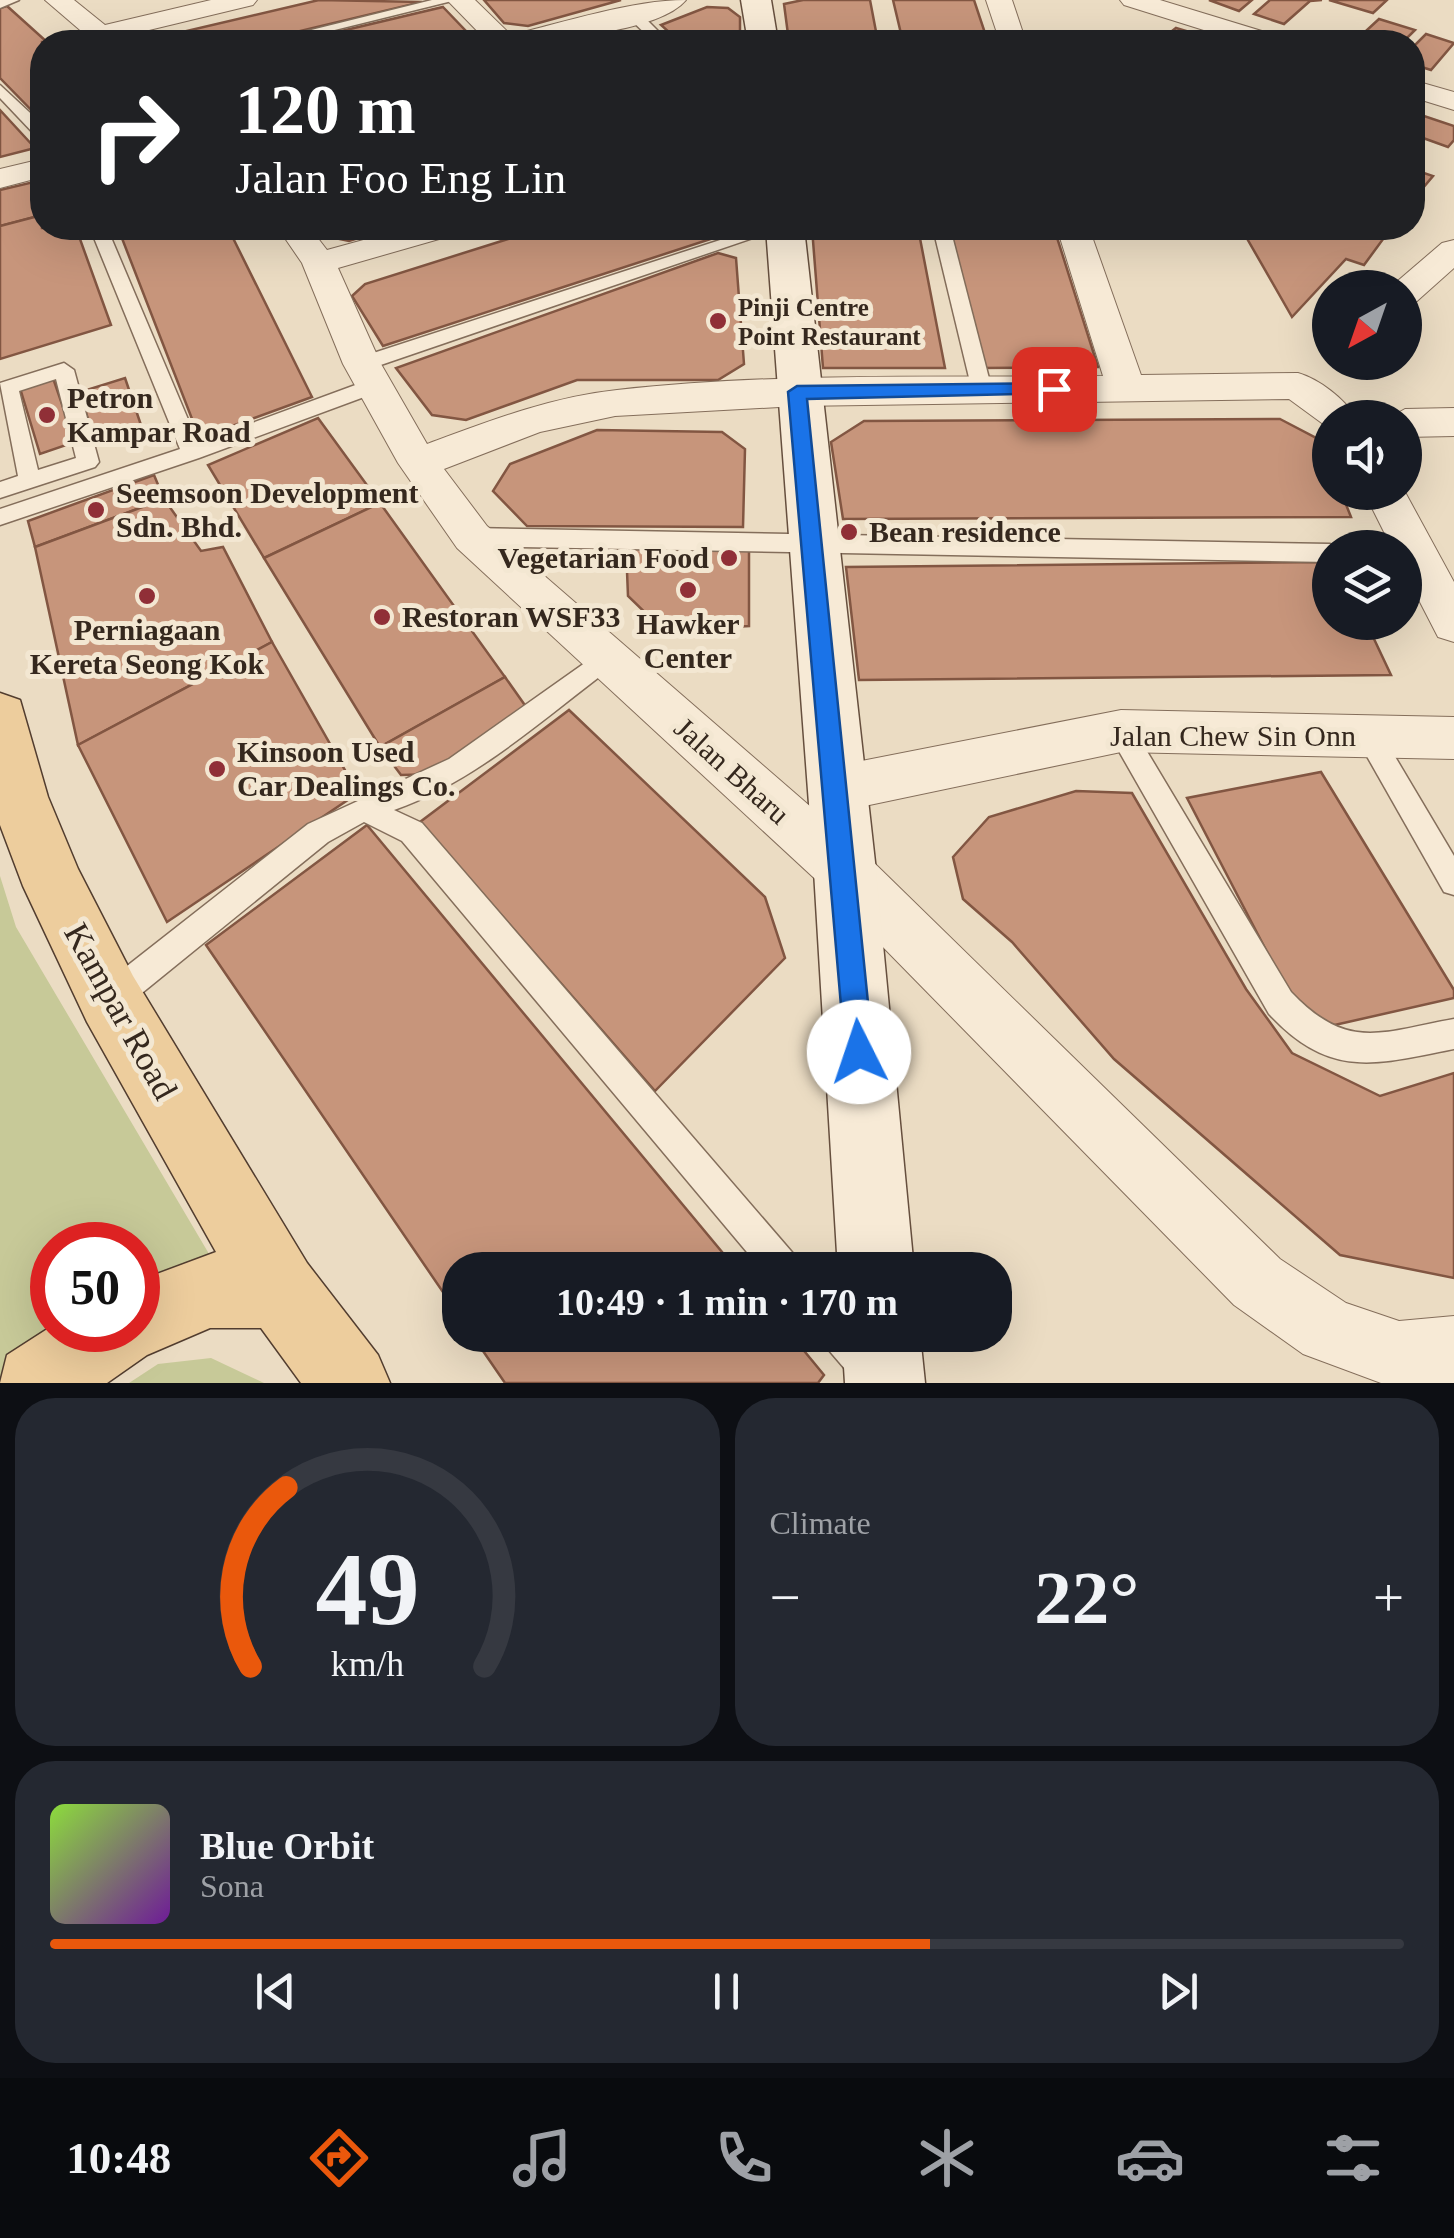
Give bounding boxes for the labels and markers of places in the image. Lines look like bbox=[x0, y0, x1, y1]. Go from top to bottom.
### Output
place label: Pinji Centre Point Restaurant bbox=[738, 294, 921, 350]
marker: Pinji Centre Point Restaurant bbox=[707, 310, 729, 332]
pin bbox=[1012, 347, 1097, 432]
place label: Petron Kampar Road bbox=[67, 381, 251, 448]
marker: Petron Kampar Road bbox=[36, 404, 58, 426]
place label: Seemsoon Development Sdn. Bhd. bbox=[116, 476, 418, 543]
marker: Seemsoon Development Sdn. Bhd. bbox=[85, 499, 107, 521]
place label: Bean residence bbox=[869, 515, 1061, 548]
marker: Bean residence bbox=[838, 521, 860, 543]
place label: Vegetarian Food bbox=[498, 541, 709, 574]
marker: Vegetarian Food bbox=[718, 547, 740, 569]
marker: Hawker Center bbox=[677, 579, 699, 601]
marker: Perniagaan Kereta Seong Kok bbox=[136, 585, 158, 607]
place label: Restoran WSF33 bbox=[402, 600, 621, 633]
marker: Restoran WSF33 bbox=[371, 606, 393, 628]
place label: Hawker Center bbox=[636, 607, 740, 674]
place label: Perniagaan Kereta Seong Kok bbox=[30, 613, 265, 680]
place label: Kinsoon Used Car Dealings Co. bbox=[237, 735, 456, 802]
marker: Kinsoon Used Car Dealings Co. bbox=[206, 758, 228, 780]

